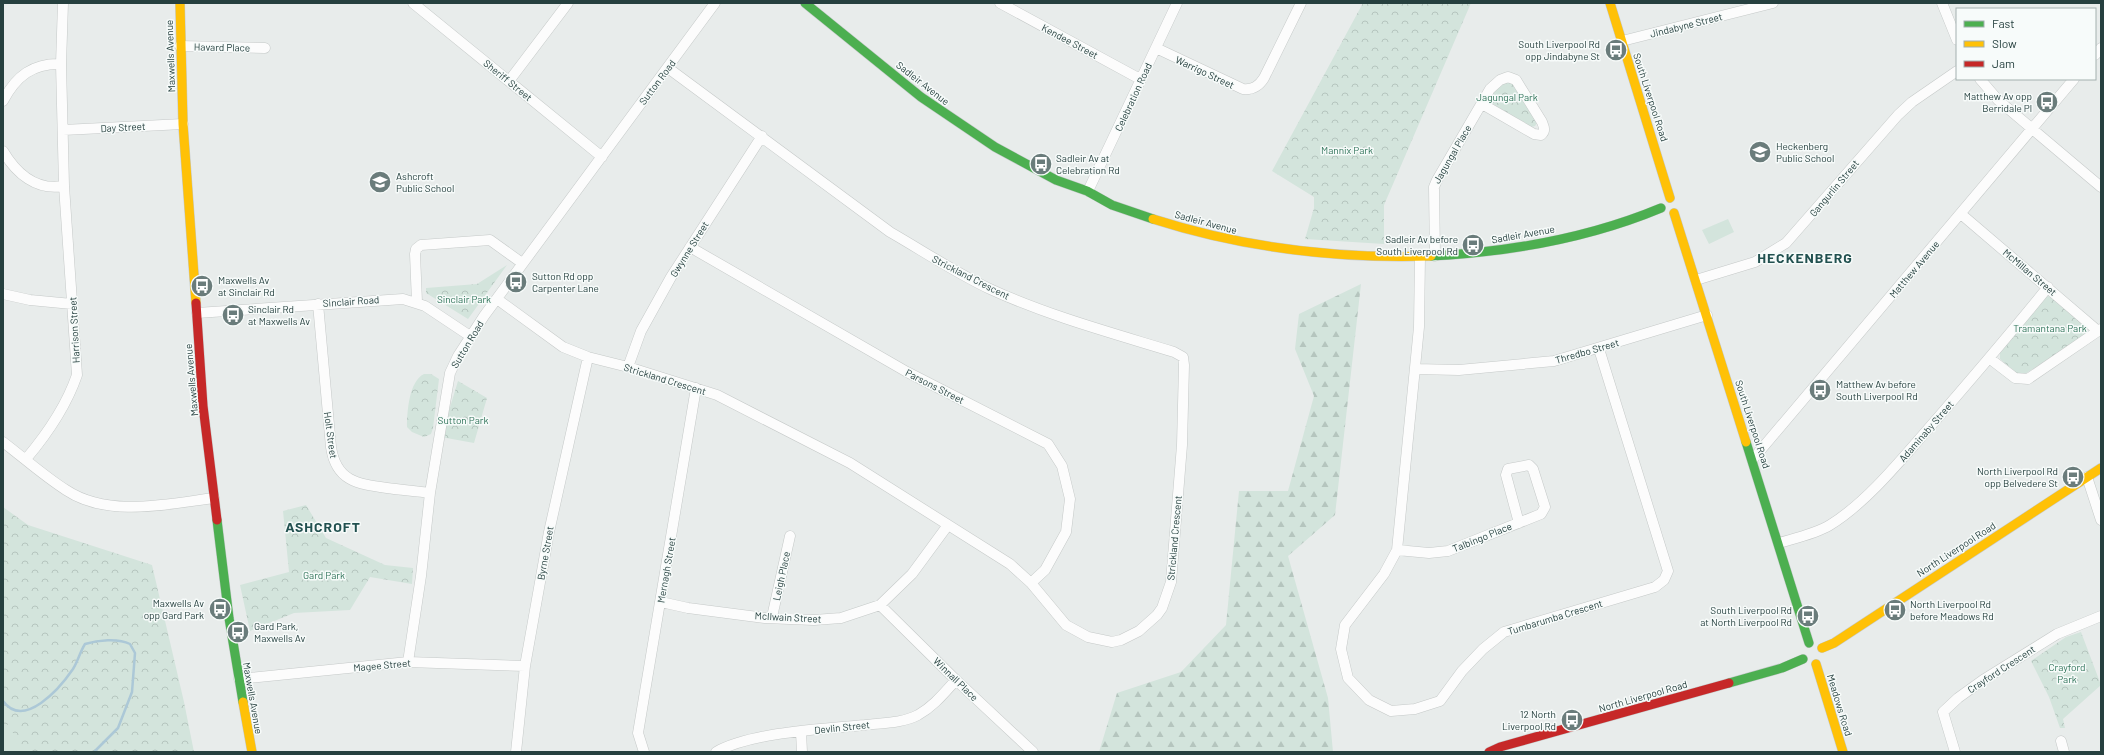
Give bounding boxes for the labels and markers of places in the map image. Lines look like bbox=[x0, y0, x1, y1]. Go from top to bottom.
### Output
bus stop icon: South Liverpool Rd opp Jindabyne St bbox=[1603, 37, 1629, 63]
place label: South Liverpool Rd opp Jindabyne St bbox=[1518, 38, 1600, 62]
bus stop icon: Matthew Av opp Berridale Pl bbox=[2034, 89, 2060, 115]
place label: Matthew Av opp Berridale Pl bbox=[1964, 90, 2032, 114]
school or university icon: Heckenberg Public School bbox=[1747, 139, 1773, 165]
place label: Heckenberg Public School bbox=[1776, 140, 1834, 164]
bus stop icon: Sadleir Av at Celebration Rd bbox=[1028, 151, 1054, 177]
place label: Sadleir Av at Celebration Rd bbox=[1056, 152, 1120, 176]
school or university icon: Ashcroft Public School bbox=[367, 169, 393, 195]
place label: Ashcroft Public School bbox=[396, 170, 454, 194]
bus stop icon: Sadleir Av before South Liverpool Rd bbox=[1460, 232, 1486, 258]
place label: Sadleir Av before South Liverpool Rd bbox=[1376, 233, 1458, 257]
bus stop icon: Sutton Rd opp Carpenter Lane bbox=[503, 269, 529, 295]
place label: Sutton Rd opp Carpenter Lane bbox=[532, 270, 599, 294]
bus stop icon: Maxwells Av at Sinclair Rd bbox=[189, 273, 215, 299]
place label: Maxwells Av at Sinclair Rd bbox=[218, 274, 275, 298]
bus stop icon: Sinclair Rd at Maxwells Av bbox=[220, 302, 246, 328]
place label: Sinclair Rd at Maxwells Av bbox=[248, 303, 310, 327]
bus stop icon: Matthew Av before South Liverpool Rd bbox=[1807, 377, 1833, 403]
place label: Matthew Av before South Liverpool Rd bbox=[1836, 378, 1918, 402]
bus stop icon: North Liverpool Rd opp Belvedere St bbox=[2060, 464, 2086, 490]
place label: North Liverpool Rd opp Belvedere St bbox=[1977, 465, 2058, 489]
bus stop icon: Maxwells Av opp Gard Park bbox=[207, 596, 233, 622]
place label: Maxwells Av opp Gard Park bbox=[144, 597, 204, 621]
bus stop icon: North Liverpool Rd before Meadows Rd bbox=[1882, 597, 1908, 623]
place label: North Liverpool Rd before Meadows Rd bbox=[1910, 598, 1994, 622]
bus stop icon: South Liverpool Rd at North Liverpool Rd bbox=[1795, 603, 1821, 629]
place label: South Liverpool Rd at North Liverpool Rd bbox=[1700, 604, 1792, 628]
bus stop icon: Gard Park, Maxwells Av bbox=[225, 619, 251, 645]
place label: Gard Park, Maxwells Av bbox=[254, 620, 306, 644]
bus stop icon: 12 North Liverpool Rd bbox=[1559, 707, 1585, 733]
place label: 12 North Liverpool Rd bbox=[1502, 708, 1556, 732]

